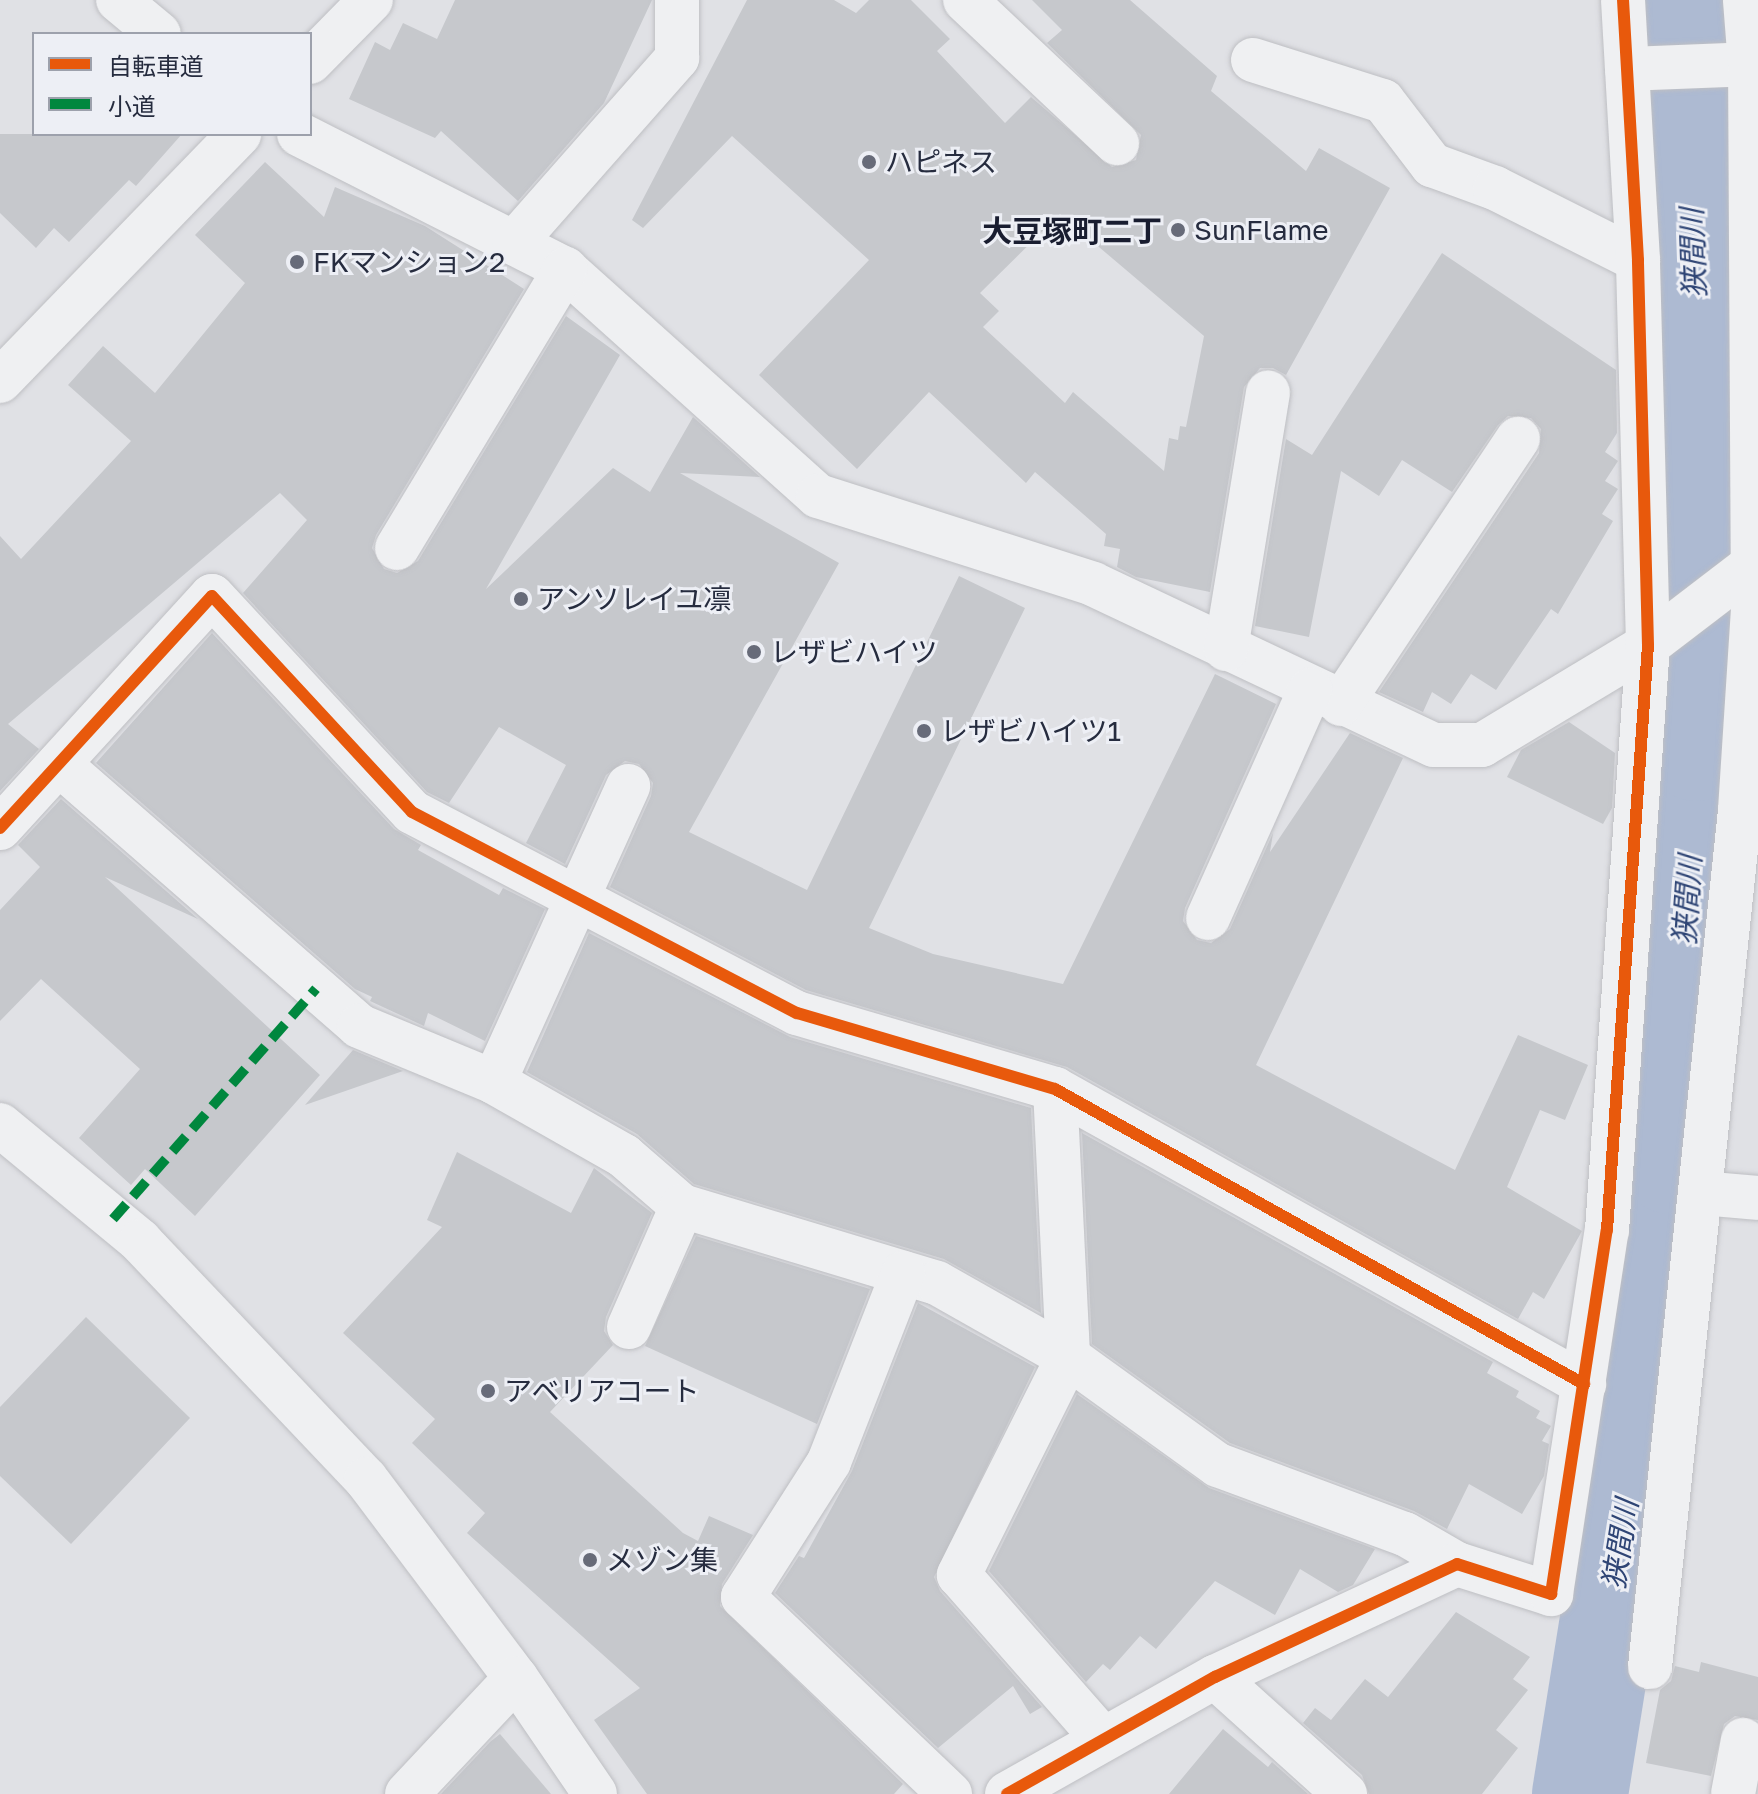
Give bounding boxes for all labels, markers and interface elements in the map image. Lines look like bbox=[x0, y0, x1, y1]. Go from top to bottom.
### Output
legend bbox=[32, 32, 312, 136]
text: 自転車道 bbox=[108, 51, 204, 80]
text: 小道 bbox=[108, 91, 156, 120]
place label: ハピネス bbox=[885, 145, 997, 179]
marker: ハピネス bbox=[860, 153, 878, 171]
water label: 狭間川 bbox=[1673, 207, 1713, 299]
district label: 大豆塚町二丁 bbox=[982, 213, 1162, 249]
place label: SunFlame bbox=[1194, 213, 1329, 247]
marker: SunFlame bbox=[1169, 221, 1187, 239]
place label: FKマンション2 bbox=[313, 245, 505, 279]
marker: FKマンション2 bbox=[288, 253, 306, 271]
place label: アンソレイユ凛 bbox=[537, 582, 733, 616]
marker: アンソレイユ凛 bbox=[512, 590, 530, 608]
place label: レザビハイツ bbox=[770, 635, 938, 669]
marker: レザビハイツ bbox=[745, 643, 763, 661]
place label: レザビハイツ1 bbox=[940, 714, 1122, 748]
marker: レザビハイツ1 bbox=[915, 722, 933, 740]
water label: 狭間川 bbox=[1666, 854, 1708, 946]
place label: アベリアコート bbox=[504, 1374, 700, 1408]
marker: アベリアコート bbox=[479, 1382, 497, 1400]
water label: 狭間川 bbox=[1595, 1497, 1645, 1591]
place label: メゾン集 bbox=[606, 1543, 718, 1577]
marker: メゾン集 bbox=[581, 1551, 599, 1569]

